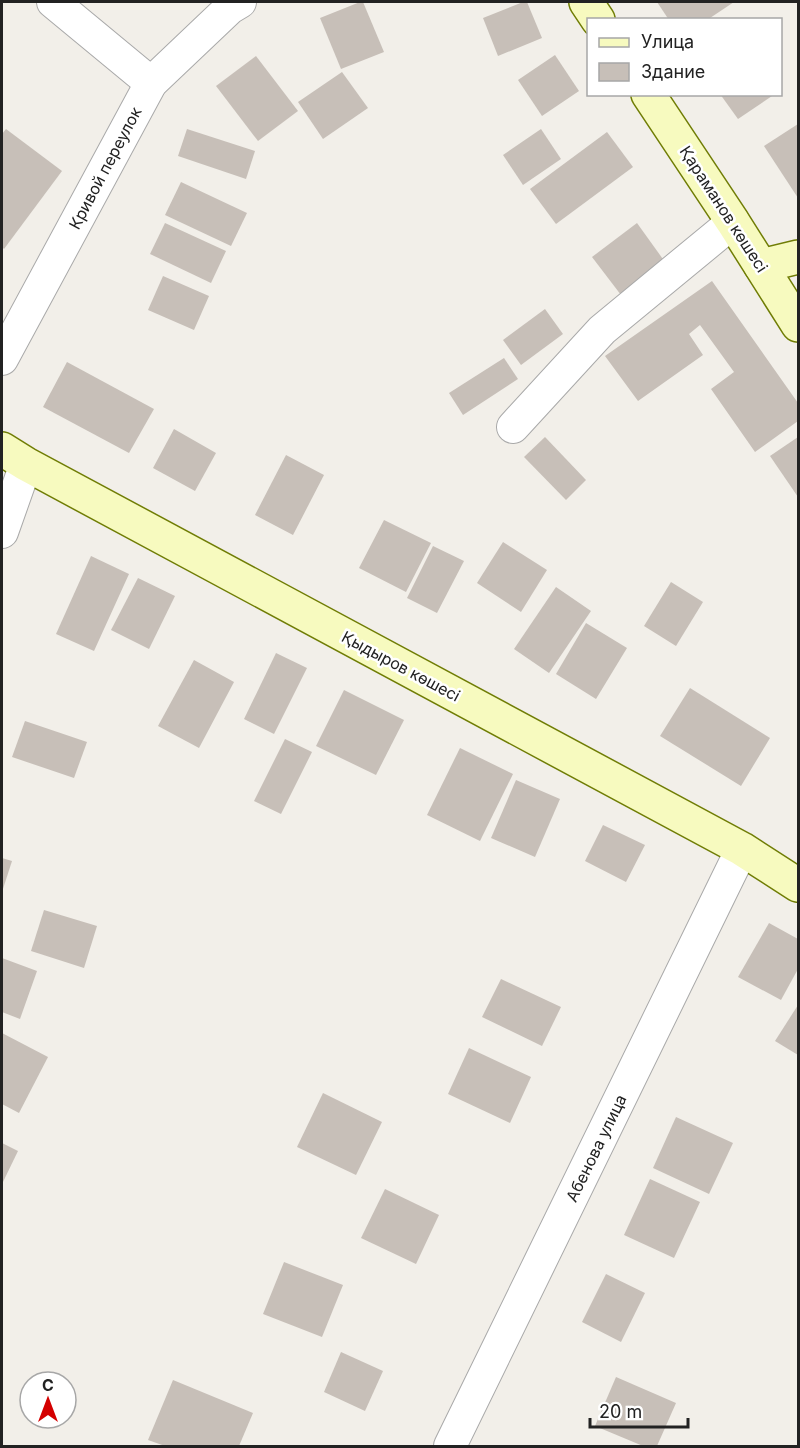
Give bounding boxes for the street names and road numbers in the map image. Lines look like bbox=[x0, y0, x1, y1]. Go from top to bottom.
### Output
street label: Кривой переулок bbox=[64, 103, 146, 233]
street label: Қараманов көшесі bbox=[676, 142, 772, 276]
street label: Қыдыров көшесі bbox=[338, 626, 464, 706]
street label: Абенова улица bbox=[561, 1091, 631, 1205]

